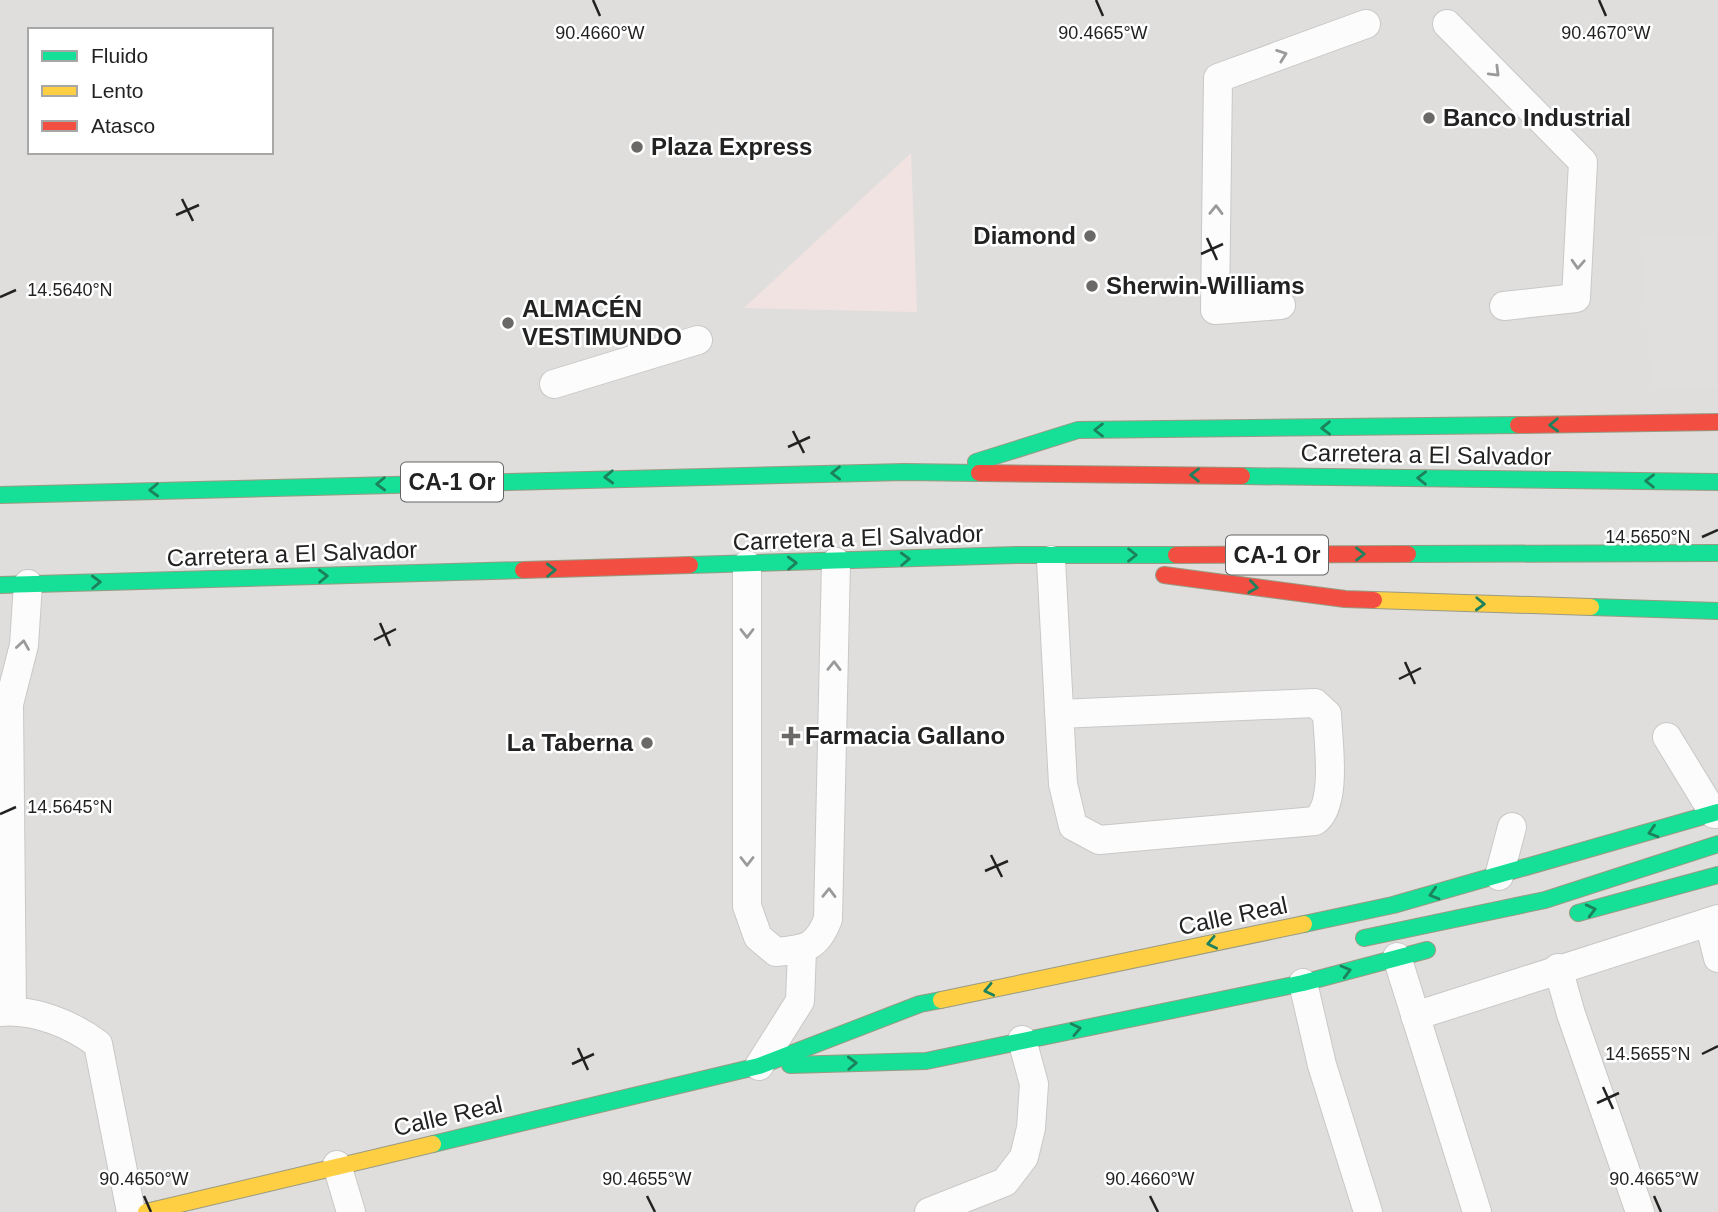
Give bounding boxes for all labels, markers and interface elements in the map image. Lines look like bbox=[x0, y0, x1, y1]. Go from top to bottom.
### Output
text: 90.4660°W bbox=[555, 23, 645, 43]
text: 90.4665°W bbox=[1058, 23, 1148, 43]
text: 90.4670°W bbox=[1561, 23, 1651, 43]
legend bbox=[28, 28, 273, 154]
text: Fluido bbox=[91, 44, 148, 67]
one-way arrow bbox=[1275, 49, 1287, 63]
one-way arrow bbox=[1487, 64, 1500, 77]
text: Lento bbox=[91, 79, 144, 102]
place label: Banco Industrial bbox=[1443, 104, 1631, 131]
marker: Banco Industrial bbox=[1421, 110, 1437, 126]
text: Atasco bbox=[91, 114, 155, 137]
place label: Plaza Express bbox=[651, 133, 812, 160]
marker: Plaza Express bbox=[629, 139, 645, 155]
one-way arrow bbox=[1209, 204, 1224, 215]
place label: Diamond bbox=[973, 222, 1076, 249]
marker: Diamond bbox=[1082, 228, 1098, 244]
one-way arrow bbox=[1570, 258, 1585, 269]
place label: Sherwin-Williams bbox=[1106, 272, 1305, 299]
marker: Sherwin-Williams bbox=[1084, 278, 1100, 294]
text: 14.5640°N bbox=[27, 280, 113, 300]
place label: ALMACÉN VESTIMUNDO bbox=[522, 295, 682, 350]
marker: ALMACÉN VESTIMUNDO bbox=[500, 315, 516, 331]
one-way arrow bbox=[1548, 417, 1559, 432]
one-way arrow bbox=[1321, 421, 1332, 436]
one-way arrow bbox=[1093, 422, 1104, 438]
street label: Carretera a El Salvador bbox=[1300, 439, 1552, 470]
road number: CA-1 Or bbox=[401, 462, 503, 502]
one-way arrow bbox=[830, 465, 841, 481]
one-way arrow bbox=[1189, 467, 1200, 483]
one-way arrow bbox=[603, 470, 614, 485]
one-way arrow bbox=[1417, 470, 1427, 486]
one-way arrow bbox=[1644, 473, 1655, 489]
one-way arrow bbox=[375, 476, 386, 492]
one-way arrow bbox=[148, 483, 159, 498]
street label: Carretera a El Salvador bbox=[732, 520, 984, 555]
text: 14.5650°N bbox=[1605, 527, 1691, 547]
street label: Carretera a El Salvador bbox=[166, 536, 418, 571]
road number: CA-1 Or bbox=[1226, 536, 1328, 575]
one-way arrow bbox=[1355, 546, 1365, 562]
one-way arrow bbox=[1127, 547, 1138, 563]
one-way arrow bbox=[899, 552, 910, 567]
one-way arrow bbox=[787, 556, 798, 571]
one-way arrow bbox=[546, 562, 557, 578]
one-way arrow bbox=[318, 569, 329, 584]
one-way arrow bbox=[91, 575, 102, 590]
one-way arrow bbox=[1248, 579, 1259, 594]
one-way arrow bbox=[1475, 596, 1486, 611]
one-way arrow bbox=[739, 628, 755, 639]
one-way arrow bbox=[15, 639, 30, 651]
one-way arrow bbox=[826, 660, 842, 671]
place label: Farmacia Gallano bbox=[805, 722, 1005, 749]
marker: Farmacia Gallano bbox=[783, 728, 799, 744]
place label: La Taberna bbox=[507, 729, 634, 756]
marker: La Taberna bbox=[639, 735, 655, 751]
text: 14.5645°N bbox=[27, 797, 113, 817]
one-way arrow bbox=[1647, 824, 1659, 839]
one-way arrow bbox=[739, 856, 755, 866]
one-way arrow bbox=[1428, 886, 1440, 900]
one-way arrow bbox=[821, 888, 836, 899]
street label: Calle Real bbox=[1176, 891, 1290, 940]
one-way arrow bbox=[1585, 904, 1597, 918]
one-way arrow bbox=[1206, 935, 1218, 950]
one-way arrow bbox=[1340, 965, 1352, 979]
one-way arrow bbox=[983, 981, 995, 996]
one-way arrow bbox=[1070, 1023, 1082, 1038]
text: 14.5655°N bbox=[1605, 1044, 1691, 1064]
one-way arrow bbox=[847, 1055, 858, 1071]
street label: Calle Real bbox=[391, 1090, 505, 1141]
text: 90.4650°W bbox=[99, 1169, 189, 1189]
text: 90.4655°W bbox=[602, 1169, 692, 1189]
text: 90.4660°W bbox=[1105, 1169, 1195, 1189]
text: 90.4665°W bbox=[1609, 1169, 1699, 1189]

